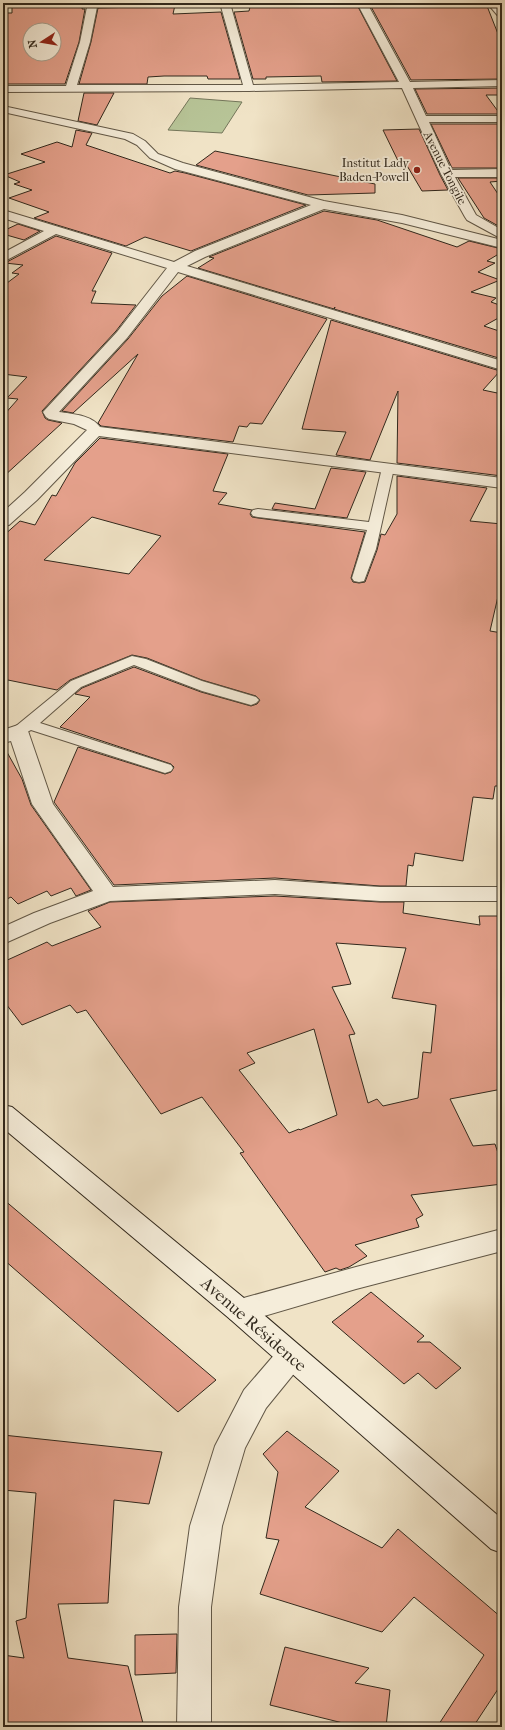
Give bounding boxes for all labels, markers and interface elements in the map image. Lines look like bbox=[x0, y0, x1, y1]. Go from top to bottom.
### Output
north arrow bbox=[22, 22, 62, 62]
text: N bbox=[25, 38, 40, 49]
street label: Avenue Tongile bbox=[420, 128, 470, 207]
place label: Institut Lady Baden-Powell bbox=[339, 156, 410, 184]
marker: Institut Lady Baden-Powell bbox=[412, 165, 422, 175]
street label: Avenue Résidence bbox=[196, 1272, 311, 1376]

